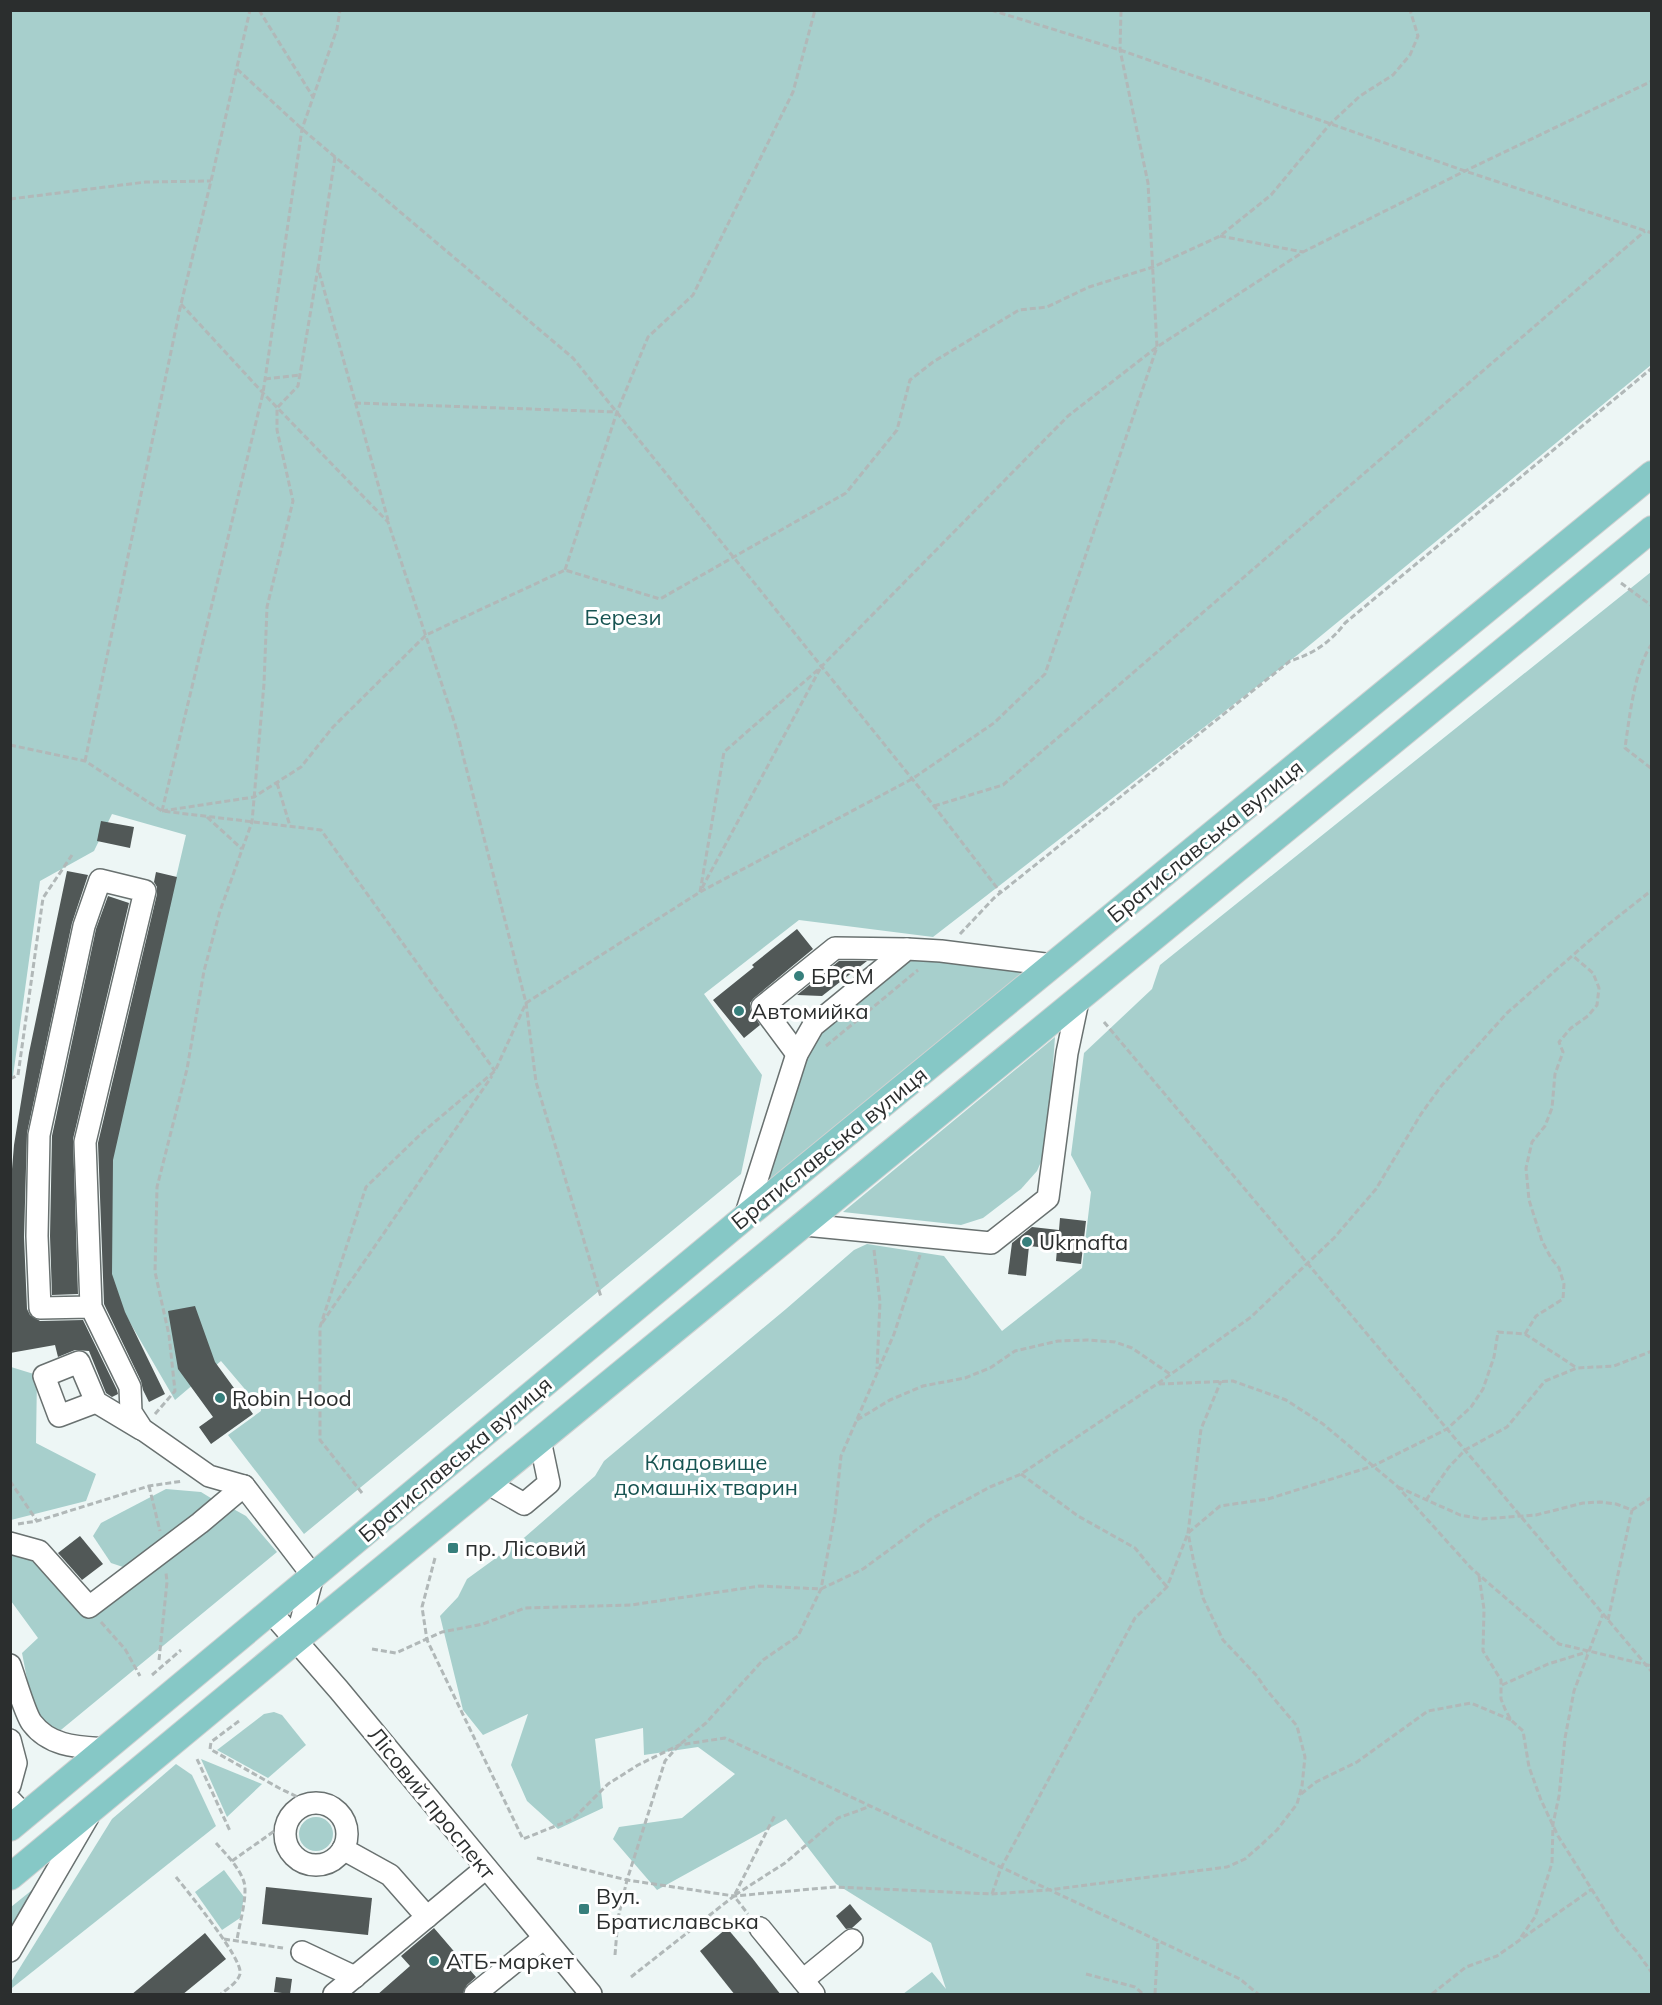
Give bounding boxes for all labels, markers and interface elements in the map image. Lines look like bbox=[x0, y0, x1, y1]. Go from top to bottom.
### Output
park label: Берези bbox=[585, 603, 661, 631]
street label: Братиславська вулиця bbox=[1101, 753, 1309, 929]
place label: БРСМ bbox=[811, 962, 874, 990]
marker: БРСМ bbox=[792, 969, 806, 983]
place label: Автомийка bbox=[751, 997, 869, 1025]
marker: Автомийка bbox=[732, 1004, 746, 1018]
street label: Братиславська вулиця bbox=[725, 1060, 933, 1236]
place label: Ukrnafta bbox=[1039, 1228, 1128, 1256]
marker: Ukrnafta bbox=[1020, 1235, 1034, 1249]
street label: Братиславська вулиця bbox=[353, 1370, 557, 1548]
place label: Robin Hood bbox=[232, 1384, 352, 1412]
marker: Robin Hood bbox=[213, 1391, 227, 1405]
park label: Кладовище домашніх тварин bbox=[614, 1448, 798, 1501]
place label: пр. Лісовий bbox=[465, 1534, 586, 1562]
marker: пр. Лісовий bbox=[446, 1541, 460, 1555]
street label: Лісовий проспект bbox=[362, 1721, 502, 1885]
place label: Вул. Братиславська bbox=[596, 1882, 759, 1935]
marker: Вул. Братиславська bbox=[577, 1902, 591, 1916]
place label: АТБ-маркет bbox=[446, 1947, 574, 1975]
marker: АТБ-маркет bbox=[427, 1954, 441, 1968]

